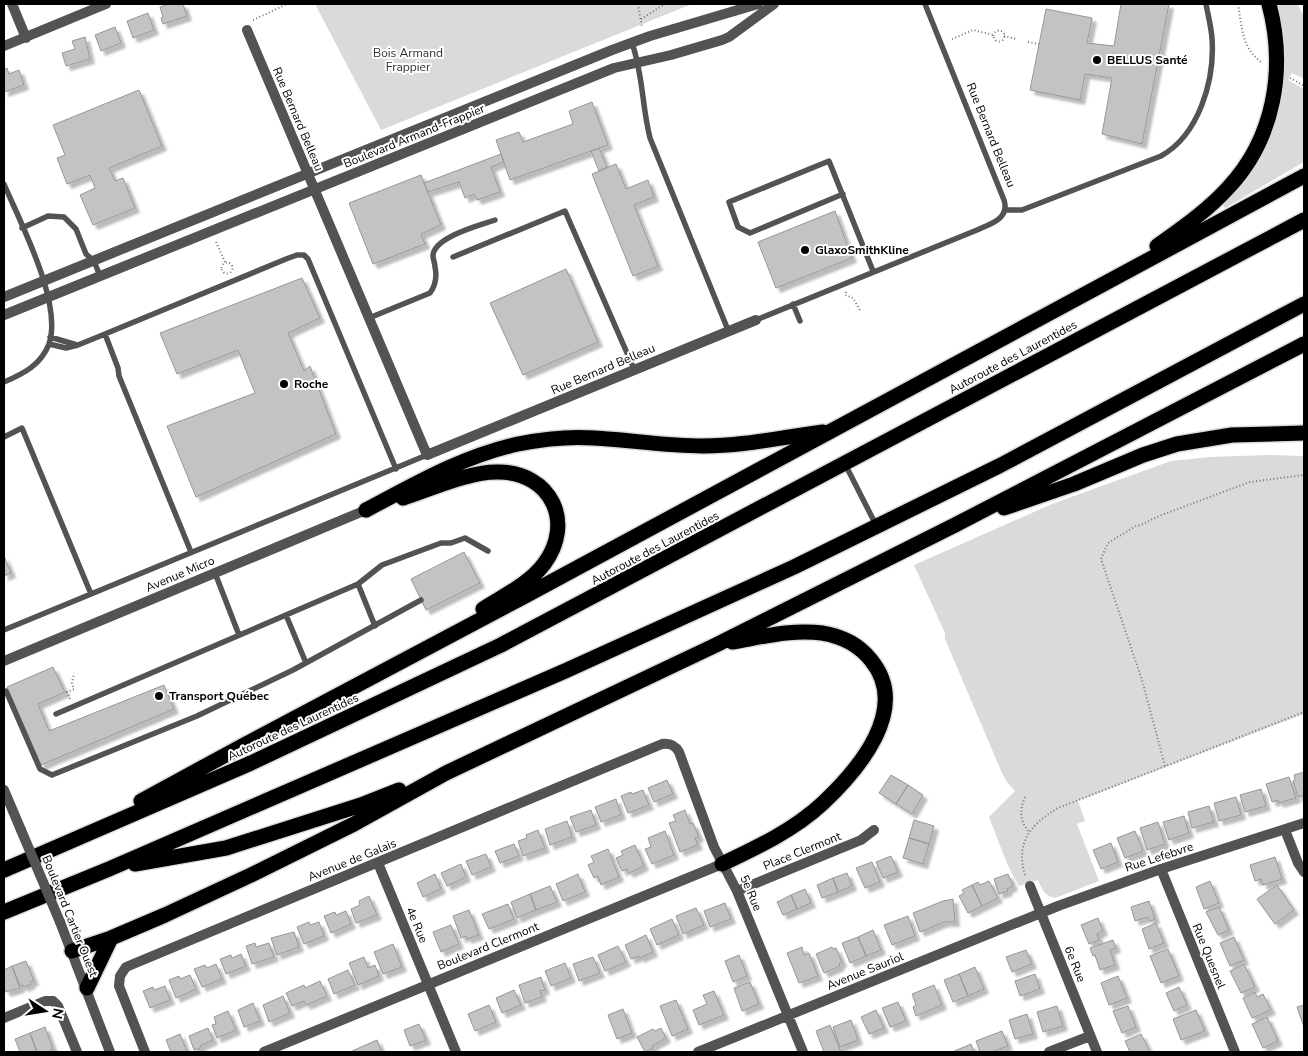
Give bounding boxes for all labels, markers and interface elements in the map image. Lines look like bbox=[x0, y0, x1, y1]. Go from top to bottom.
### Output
park label: Bois Armand Frappier bbox=[373, 45, 443, 75]
place label: BELLUS Santé bbox=[1107, 52, 1188, 68]
marker: BELLUS Santé bbox=[1091, 54, 1103, 66]
street label: Rue Bernard Belleau bbox=[269, 65, 327, 173]
street label: Rue Bernard Belleau bbox=[963, 80, 1019, 190]
street label: Boulevard Armand-Frappier bbox=[341, 100, 488, 172]
place label: GlaxoSmithKline bbox=[815, 242, 909, 258]
marker: GlaxoSmithKline bbox=[799, 244, 811, 256]
street label: Autoroute des Laurentides bbox=[946, 316, 1080, 398]
street label: Rue Bernard Belleau bbox=[549, 340, 657, 398]
place label: Roche bbox=[294, 376, 329, 392]
marker: Roche bbox=[278, 378, 290, 390]
street label: Autoroute des Laurentides bbox=[588, 507, 722, 589]
street label: Avenue Micro bbox=[143, 552, 217, 596]
place label: Transport Québec bbox=[169, 688, 269, 704]
street label: Autoroute des Laurentides bbox=[225, 689, 361, 764]
marker: Transport Québec bbox=[153, 690, 165, 702]
street label: Place Clermont bbox=[761, 828, 844, 874]
street label: Avenue de Galais bbox=[305, 835, 399, 885]
street label: Rue Lefebvre bbox=[1123, 838, 1195, 876]
street label: Boulevard Cartier Ouest bbox=[38, 853, 102, 980]
street label: 5e Rue bbox=[736, 872, 766, 914]
street label: 4e Rue bbox=[402, 904, 432, 946]
street label: Boulevard Clermont bbox=[435, 918, 542, 974]
street label: Rue Quesnel bbox=[1189, 921, 1230, 991]
street label: 6e Rue bbox=[1061, 943, 1089, 985]
street label: Avenue Sauriol bbox=[824, 948, 906, 994]
north arrow bbox=[20, 986, 70, 1036]
text: N bbox=[47, 1006, 68, 1021]

